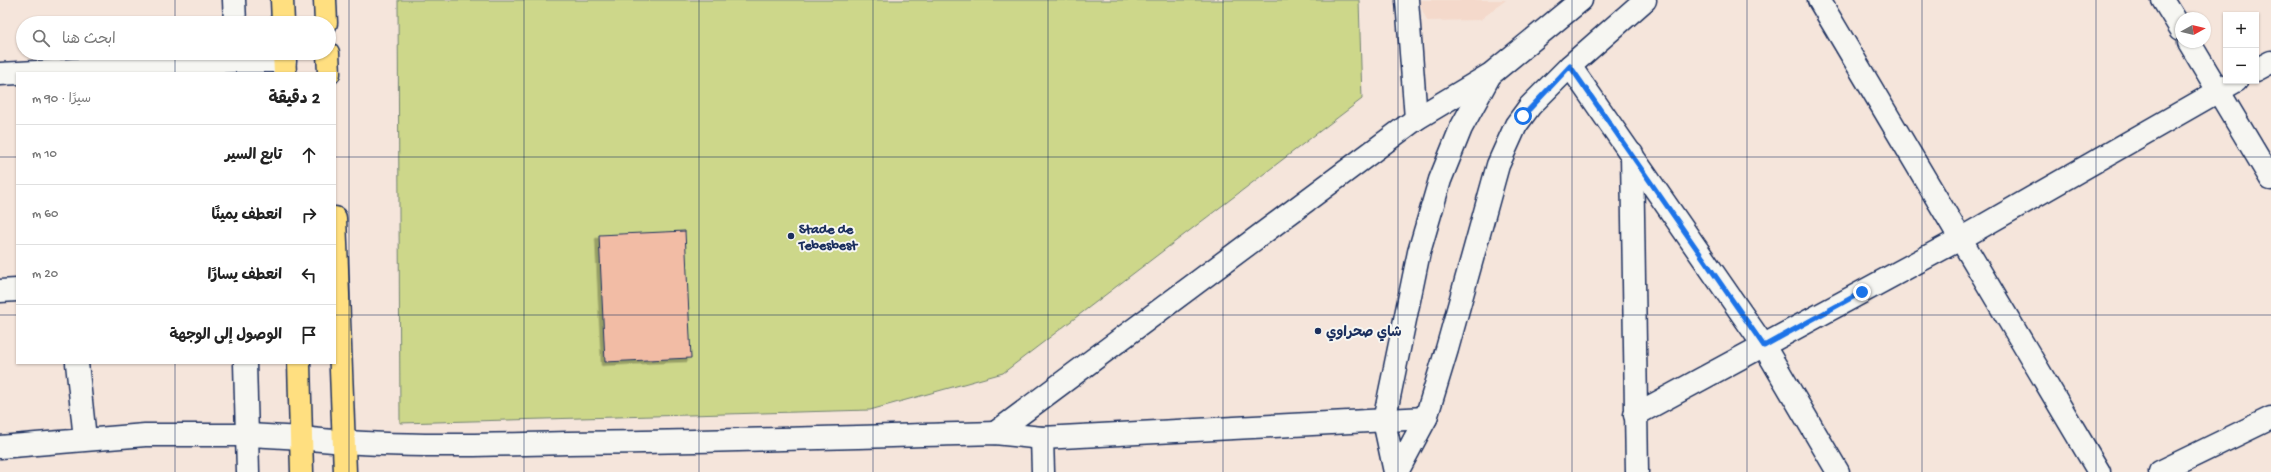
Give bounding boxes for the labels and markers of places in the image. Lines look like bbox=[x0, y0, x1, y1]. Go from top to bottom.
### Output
place label: Stade de Tebesbest bbox=[798, 222, 858, 255]
marker: Stade de Tebesbest bbox=[786, 231, 796, 241]
place label: شاي صحراوي bbox=[1326, 325, 1402, 342]
marker: شاي صحراوي bbox=[1313, 326, 1323, 336]

